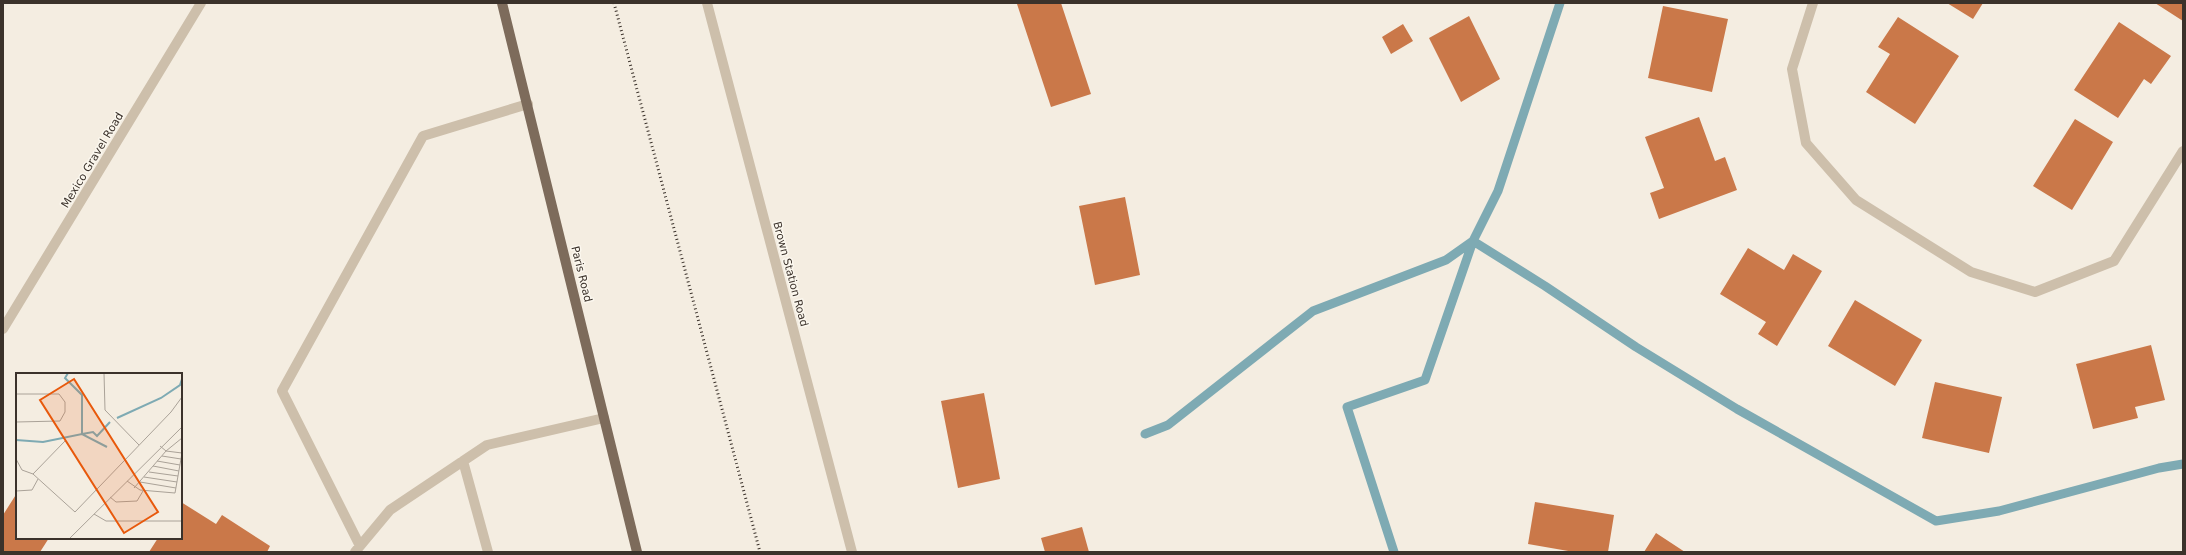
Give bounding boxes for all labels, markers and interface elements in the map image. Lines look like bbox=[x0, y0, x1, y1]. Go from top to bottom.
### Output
street label: Mexico Gravel Road bbox=[59, 110, 126, 210]
street label: Brown Station Road bbox=[770, 220, 811, 328]
street label: Paris Road bbox=[568, 245, 595, 303]
inset map bbox=[16, 373, 182, 539]

